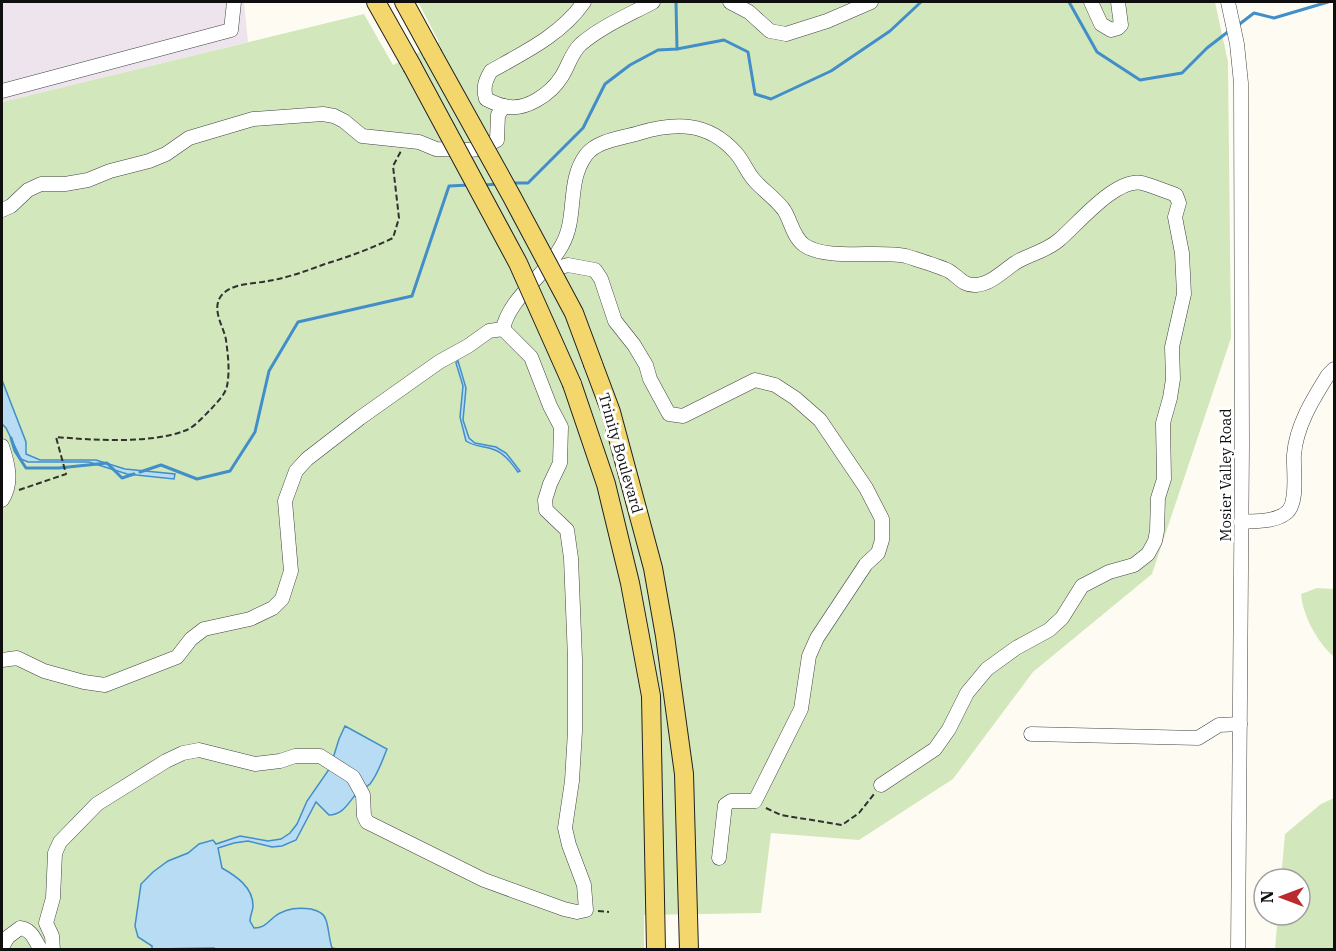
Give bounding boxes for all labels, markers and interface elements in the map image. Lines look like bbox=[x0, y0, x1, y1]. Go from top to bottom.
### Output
street label: Trinity Boulevard bbox=[595, 391, 647, 515]
street label: Mosier Valley Road bbox=[1216, 408, 1235, 542]
north arrow bbox=[1252, 867, 1312, 927]
text: N bbox=[1257, 891, 1277, 903]

